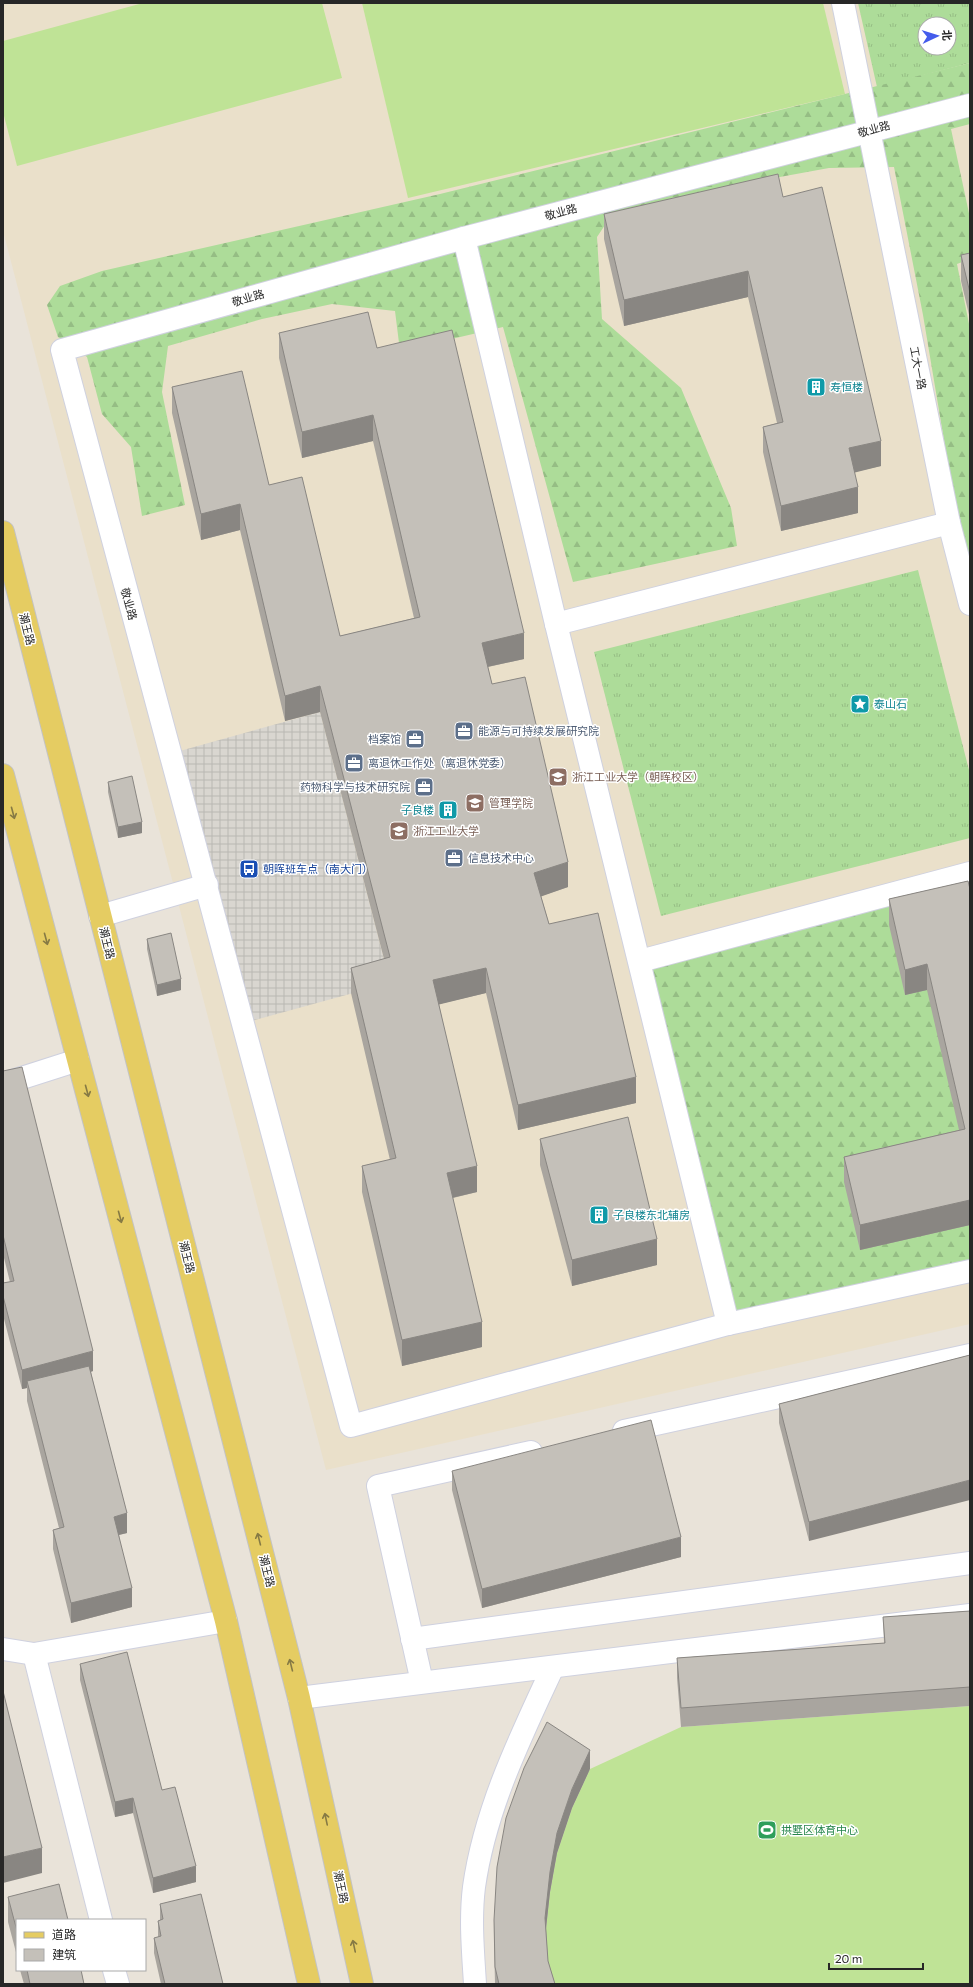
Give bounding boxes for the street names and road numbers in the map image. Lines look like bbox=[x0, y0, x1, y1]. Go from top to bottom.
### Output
street label: 敬业路 bbox=[856, 118, 891, 139]
street label: 敬业路 bbox=[543, 201, 578, 222]
street label: 敬业路 bbox=[230, 287, 266, 308]
street label: 工大一路 bbox=[908, 345, 929, 391]
street label: 敬业路 bbox=[119, 586, 140, 621]
street label: 潮王路 bbox=[17, 611, 38, 646]
street label: 潮王路 bbox=[97, 925, 118, 960]
street label: 潮王路 bbox=[177, 1239, 198, 1274]
street label: 潮王路 bbox=[257, 1553, 278, 1588]
street label: 潮王路 bbox=[332, 1869, 351, 1904]

